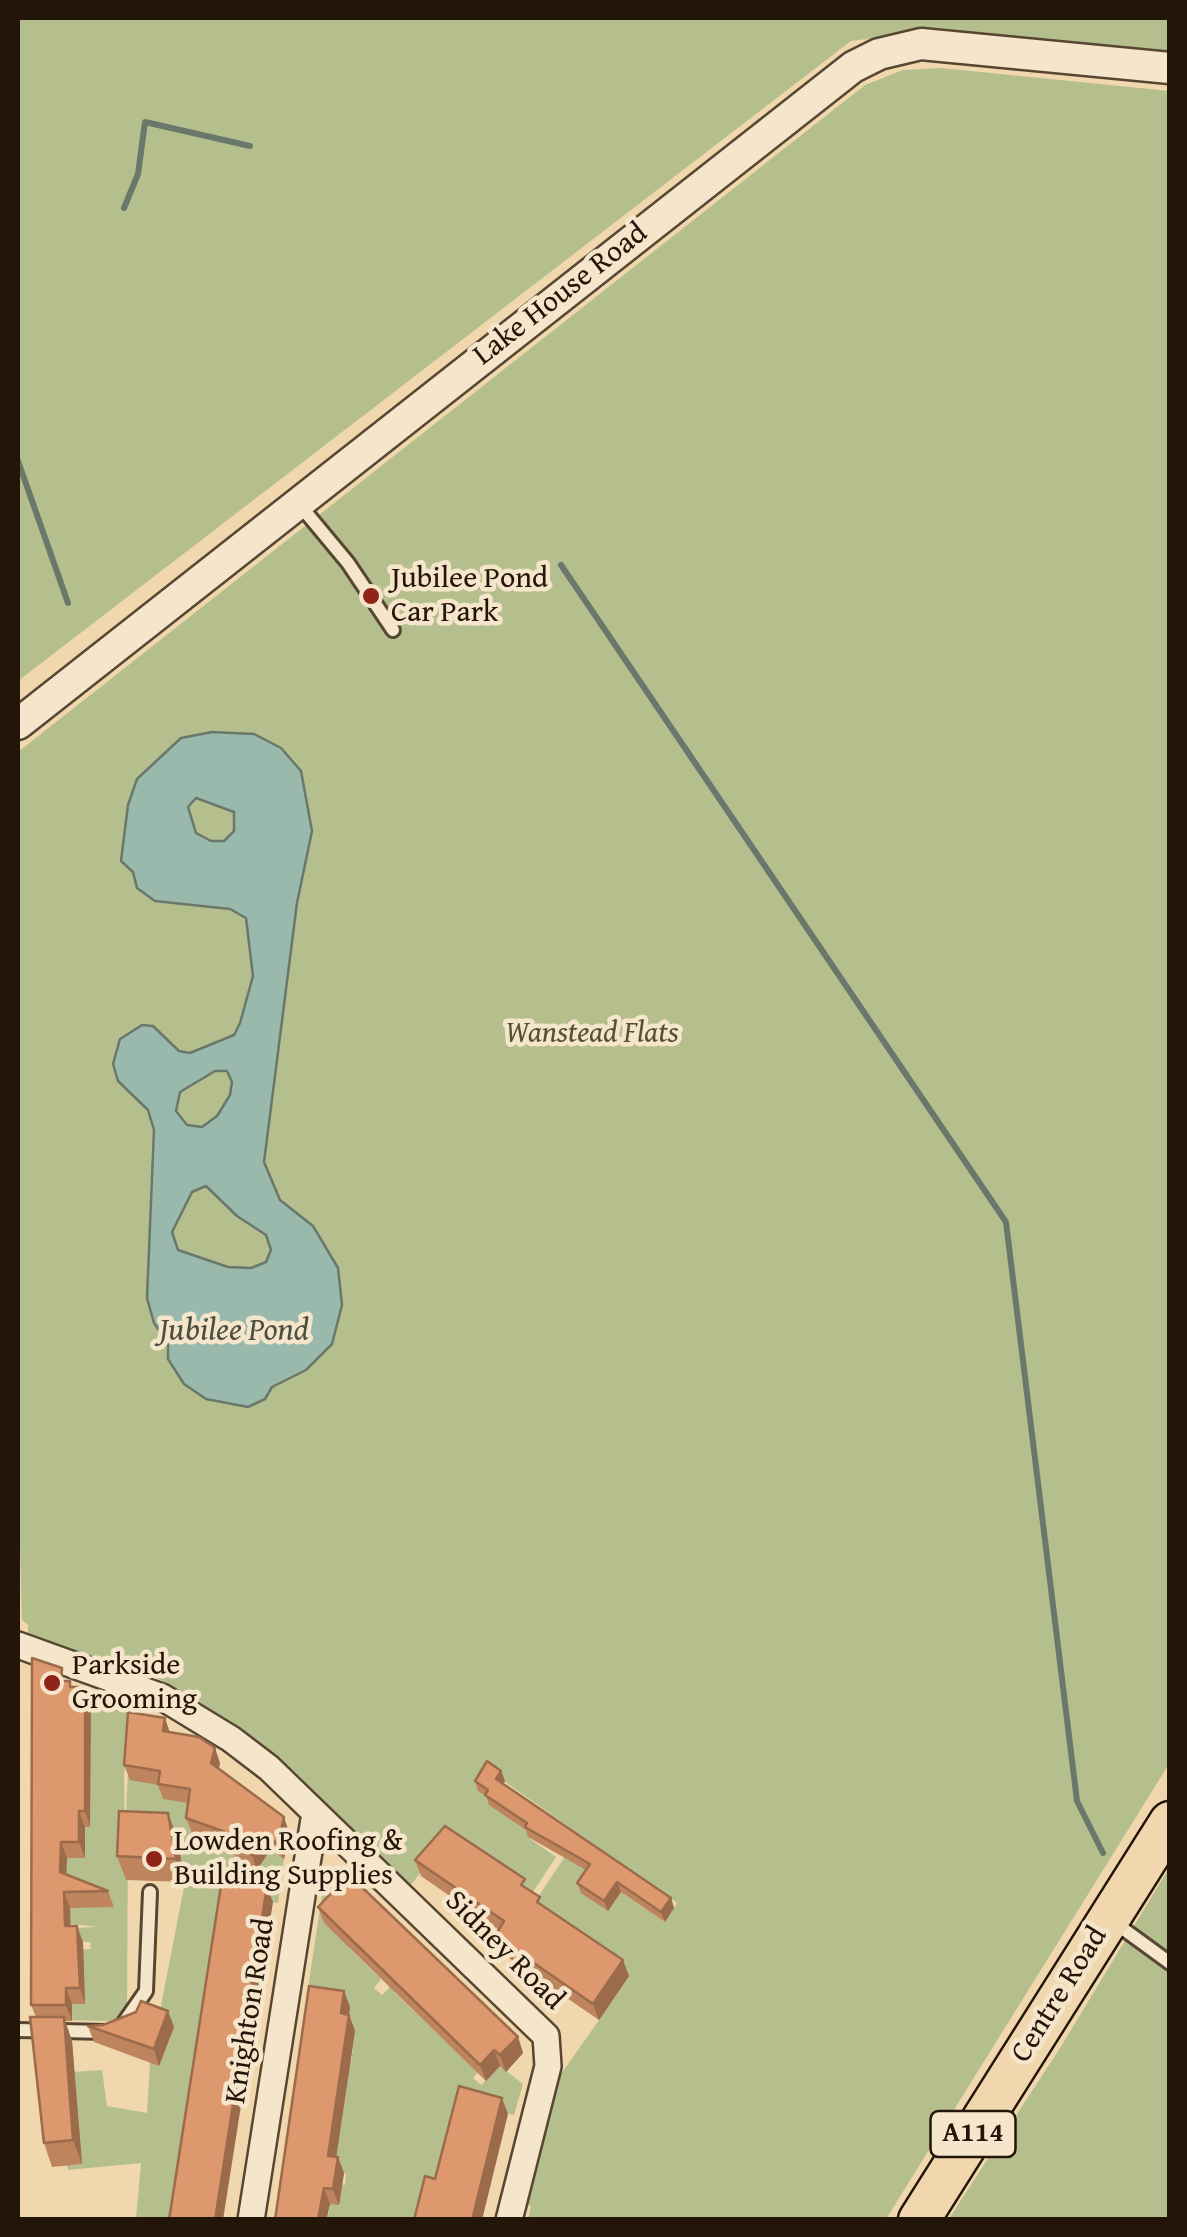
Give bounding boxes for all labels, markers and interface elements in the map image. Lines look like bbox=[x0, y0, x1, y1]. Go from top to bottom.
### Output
street label: Lake House Road bbox=[467, 216, 655, 374]
place label: Jubilee Pond Car Park bbox=[391, 561, 548, 632]
marker: Jubilee Pond Car Park bbox=[360, 585, 382, 607]
park label: Wanstead Flats bbox=[506, 1016, 678, 1052]
water label: Jubilee Pond bbox=[159, 1313, 309, 1351]
place label: Parkside Grooming bbox=[72, 1648, 197, 1718]
marker: Parkside Grooming bbox=[41, 1672, 63, 1694]
place label: Lowden Roofing & Building Supplies bbox=[174, 1824, 403, 1894]
marker: Lowden Roofing & Building Supplies bbox=[143, 1848, 165, 1870]
street label: Sidney Road bbox=[437, 1884, 571, 2018]
street label: Knighton Road bbox=[219, 1916, 283, 2106]
street label: Centre Road bbox=[1004, 1921, 1116, 2069]
road number: A114 bbox=[930, 2111, 1016, 2157]

